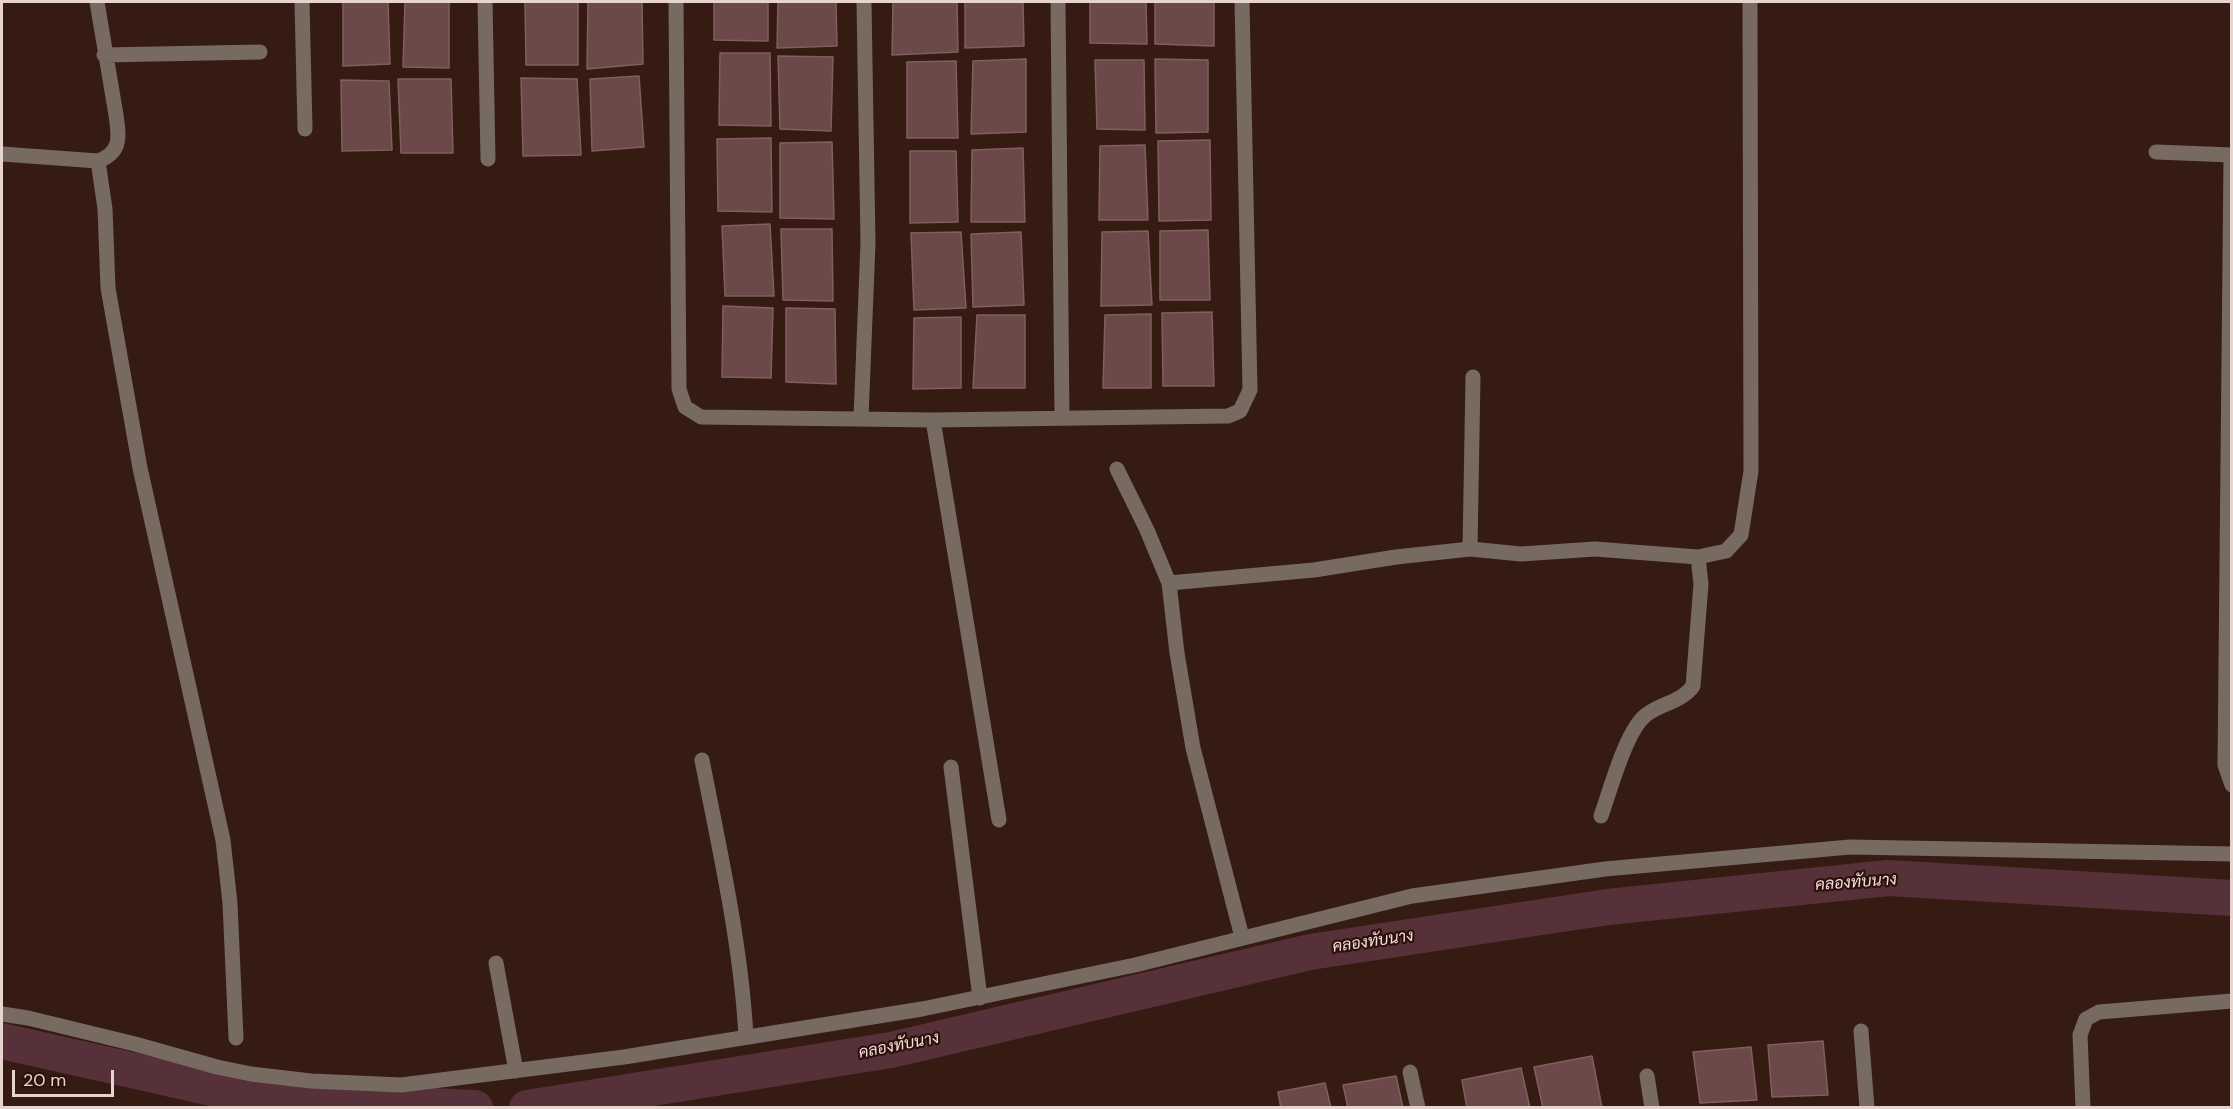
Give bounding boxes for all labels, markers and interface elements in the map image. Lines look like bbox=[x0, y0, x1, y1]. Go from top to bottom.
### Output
water label: คลองทับนาง bbox=[1815, 871, 1897, 895]
water label: คลองทับนาง bbox=[1331, 927, 1415, 957]
water label: คลองทับนาง bbox=[857, 1029, 941, 1063]
scale bar bbox=[15, 1058, 117, 1096]
text: 20 m bbox=[23, 1068, 66, 1092]

